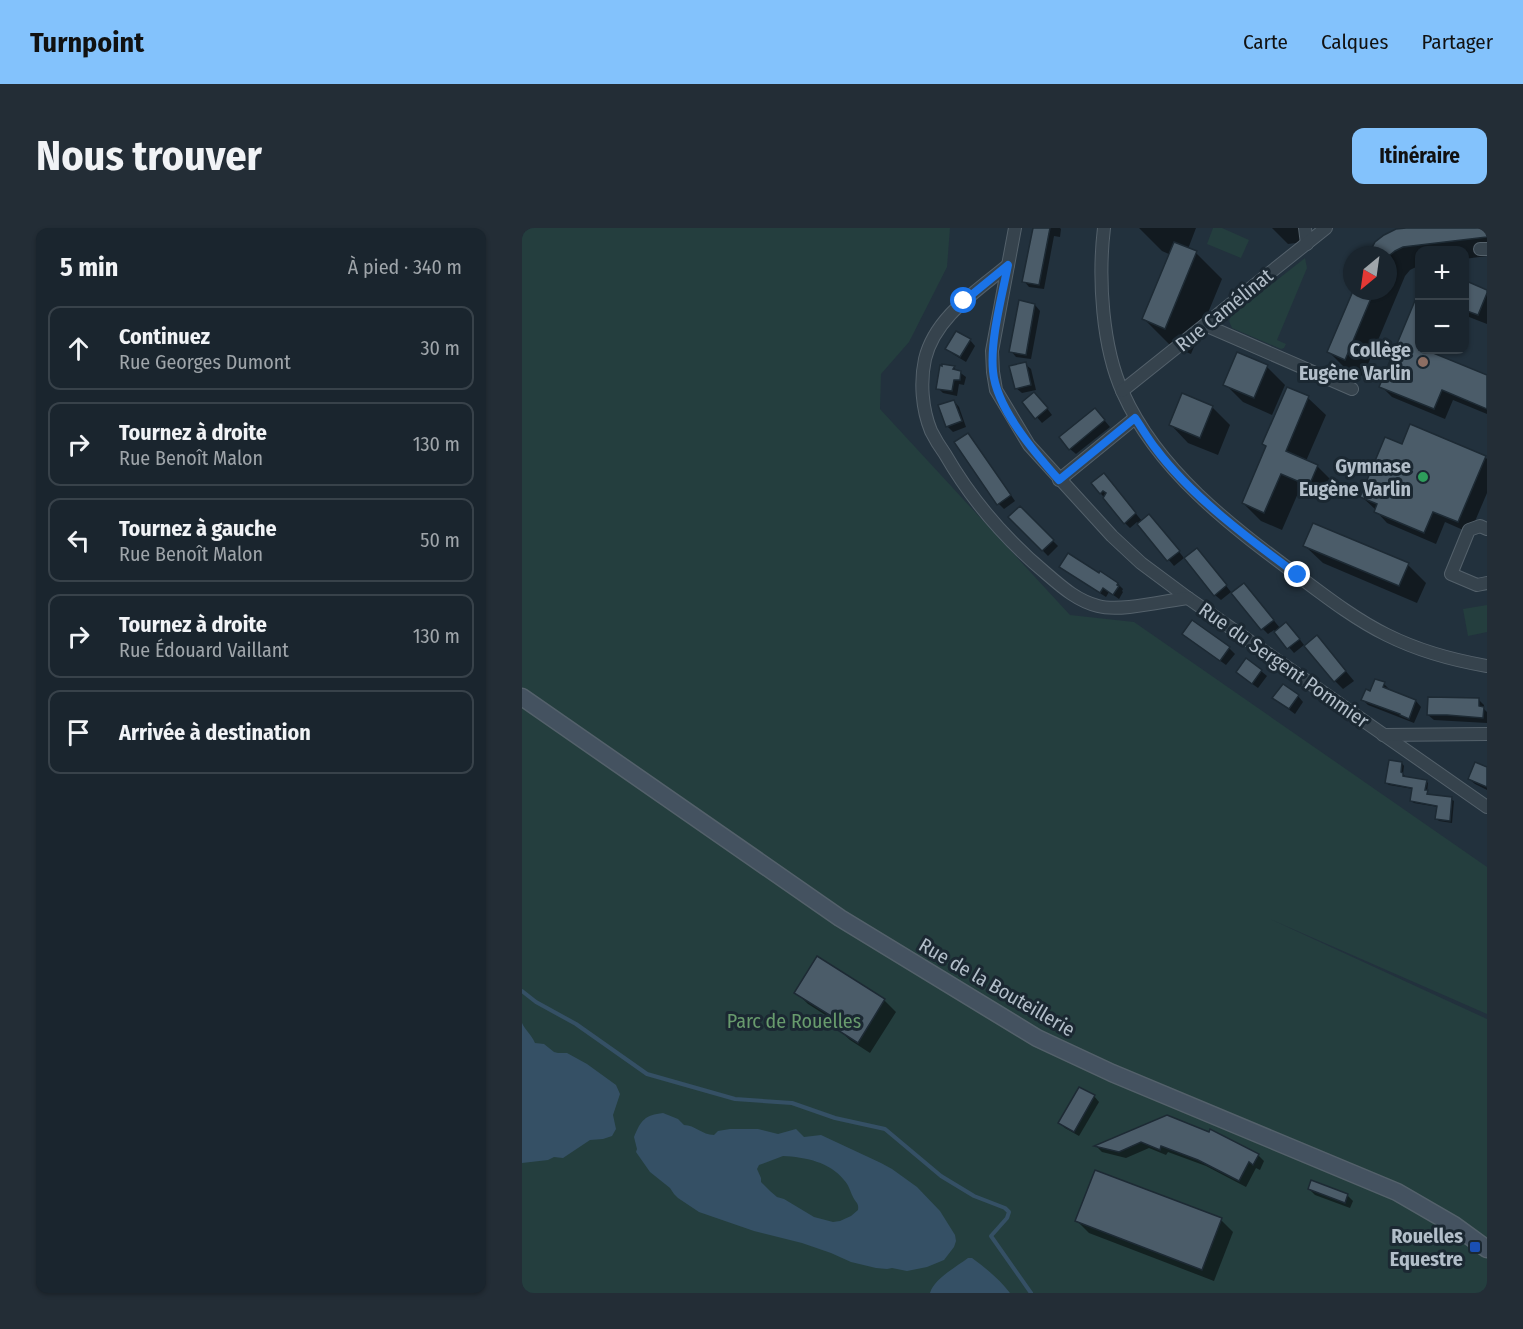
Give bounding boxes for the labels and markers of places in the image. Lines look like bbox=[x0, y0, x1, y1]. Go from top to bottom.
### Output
place label: Collège Eugène Varlin bbox=[1299, 338, 1411, 385]
marker: Collège Eugène Varlin bbox=[1416, 355, 1430, 369]
place label: Gymnase Eugène Varlin bbox=[1299, 454, 1411, 501]
marker: Gymnase Eugène Varlin bbox=[1416, 470, 1430, 484]
place label: Rouelles Equestre bbox=[1390, 1224, 1463, 1271]
marker: Rouelles Equestre bbox=[1468, 1240, 1482, 1254]

